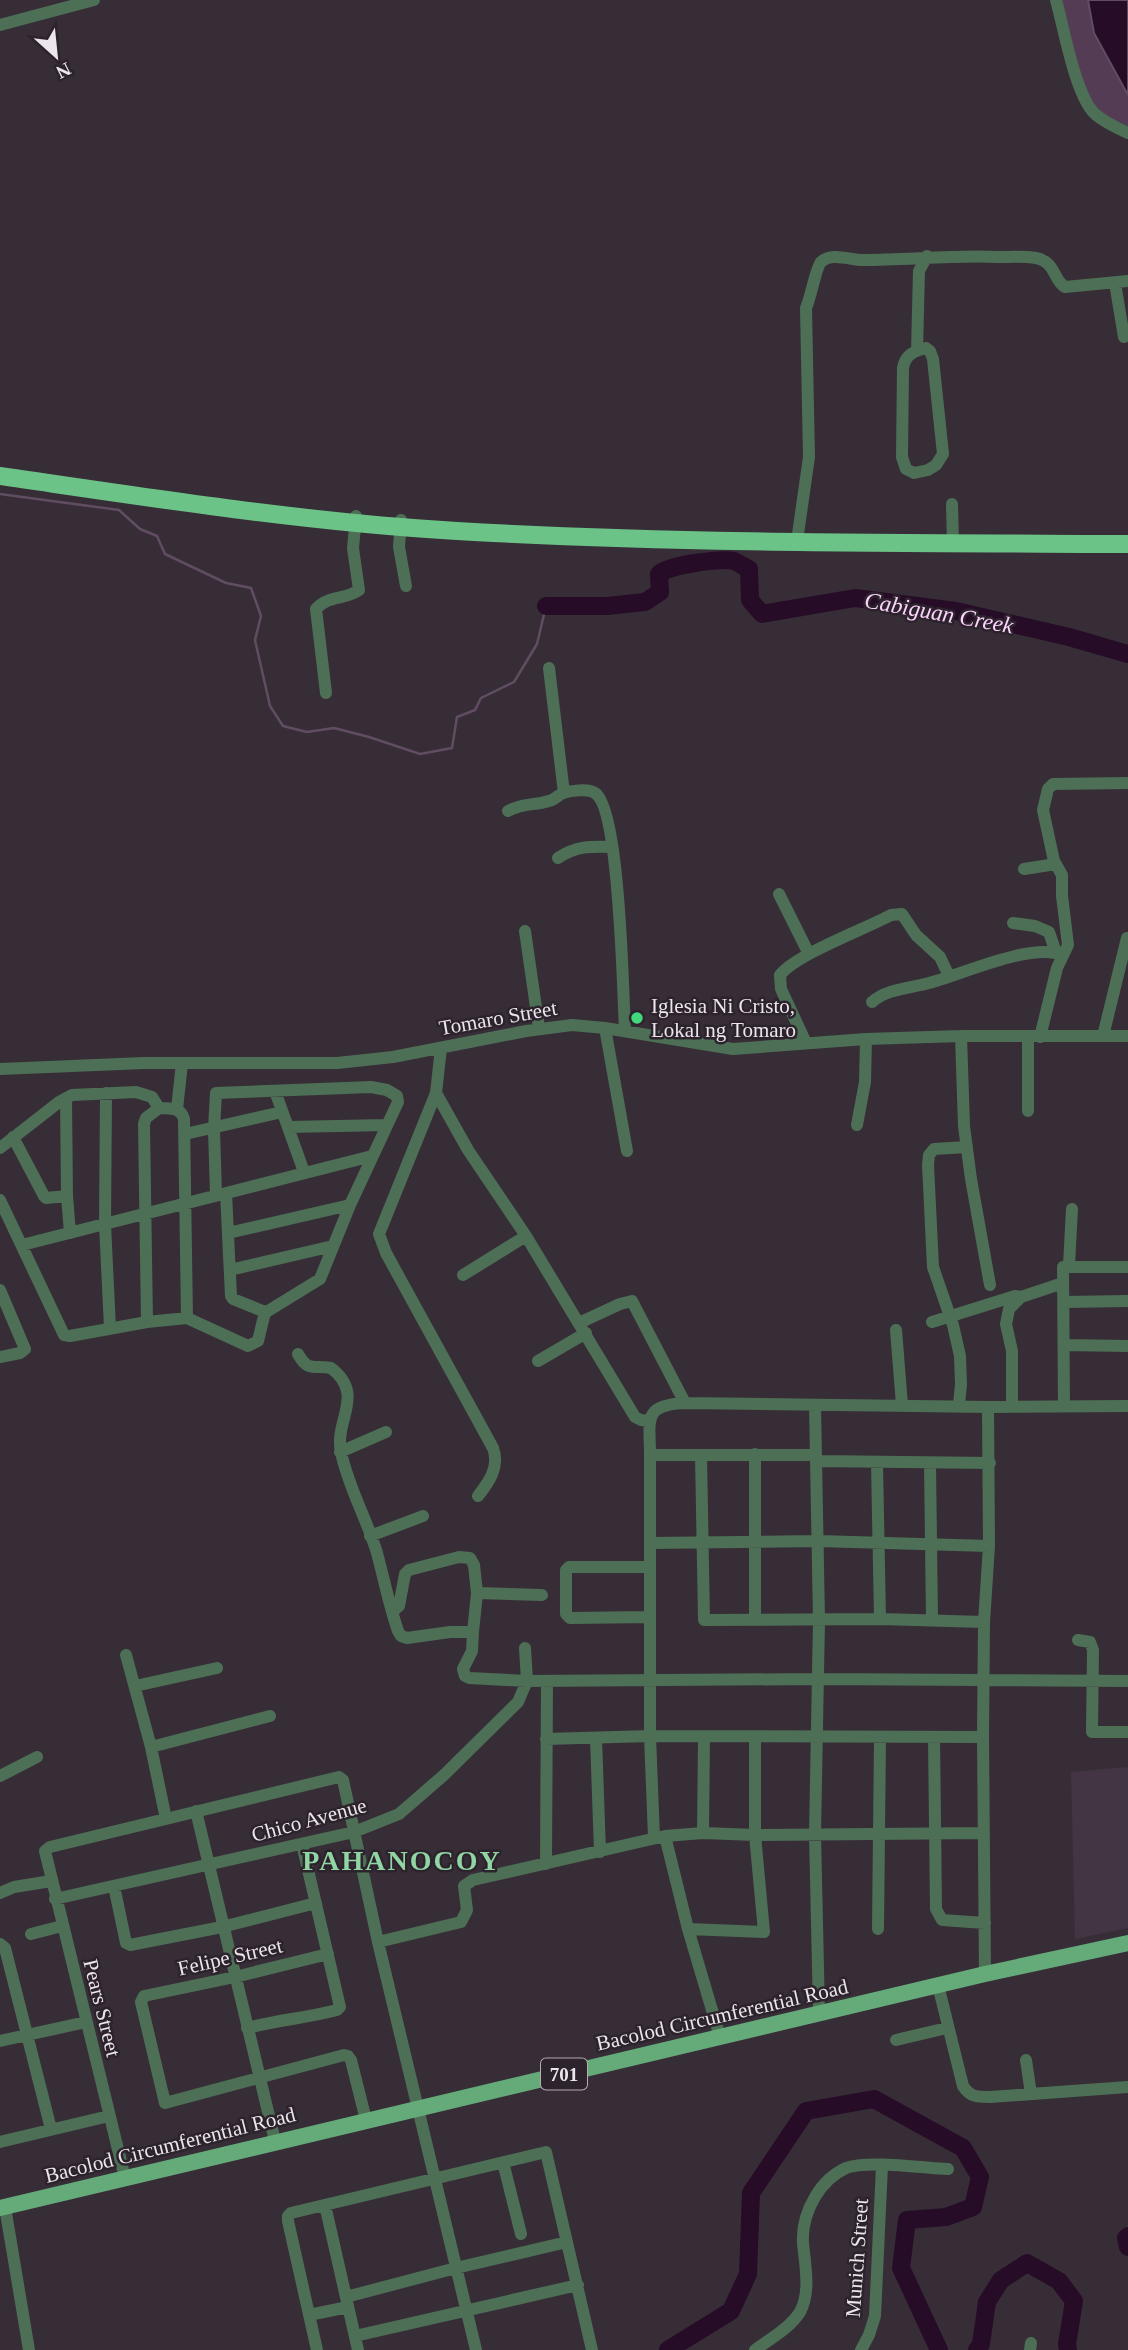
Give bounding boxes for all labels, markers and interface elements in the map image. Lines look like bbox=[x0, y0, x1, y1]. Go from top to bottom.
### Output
north arrow bbox=[21, 21, 91, 91]
text: N bbox=[52, 58, 74, 83]
water label: Cabiguan Creek bbox=[863, 588, 1016, 639]
place label: Iglesia Ni Cristo, Lokal ng Tomaro bbox=[651, 994, 796, 1042]
street label: Tomaro Street bbox=[437, 996, 559, 1040]
marker: Iglesia Ni Cristo, Lokal ng Tomaro bbox=[629, 1010, 645, 1026]
street label: Chico Avenue bbox=[249, 1793, 369, 1847]
district label: PAHANOCOY bbox=[302, 1845, 502, 1876]
street label: Felipe Street bbox=[175, 1933, 285, 1981]
street label: Pears Street bbox=[78, 1957, 126, 2059]
street label: Bacolod Circumferential Road bbox=[594, 1974, 851, 2056]
road number: 701 bbox=[541, 2058, 587, 2090]
street label: Bacolod Circumferential Road bbox=[42, 2102, 298, 2188]
street label: Munich Street bbox=[841, 2197, 873, 2318]

